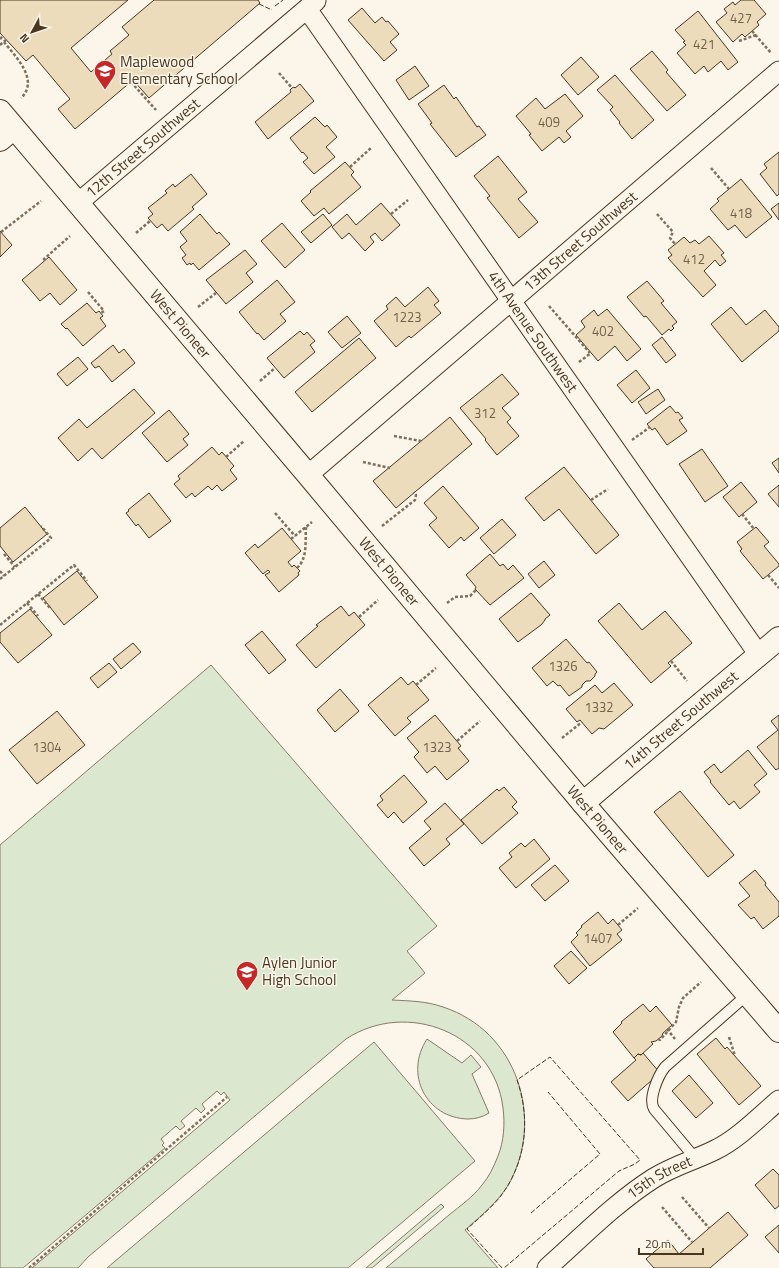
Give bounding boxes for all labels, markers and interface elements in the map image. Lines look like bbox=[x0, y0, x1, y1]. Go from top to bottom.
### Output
house number: 427 bbox=[730, 8, 752, 28]
north arrow bbox=[12, 12, 52, 52]
text: N bbox=[16, 30, 33, 46]
house number: 421 bbox=[693, 34, 715, 54]
place label: Maplewood Elementary School bbox=[120, 50, 238, 90]
school or university icon: Maplewood Elementary School bbox=[92, 58, 118, 91]
street label: 12th Street Southwest bbox=[80, 92, 205, 203]
house number: 409 bbox=[538, 112, 560, 132]
street label: 13th Street Southwest bbox=[518, 185, 643, 296]
house number: 418 bbox=[730, 203, 752, 223]
house number: 412 bbox=[683, 249, 705, 269]
street label: 4th Avenue Southwest bbox=[483, 266, 584, 398]
street label: West Pioneer bbox=[144, 284, 217, 363]
house number: 1223 bbox=[392, 307, 422, 327]
house number: 402 bbox=[592, 321, 614, 341]
house number: 312 bbox=[474, 403, 496, 423]
street label: West Pioneer bbox=[353, 532, 425, 611]
house number: 1326 bbox=[548, 656, 578, 676]
street label: 14th Street Southwest bbox=[618, 665, 744, 775]
house number: 1332 bbox=[584, 697, 614, 717]
house number: 1304 bbox=[32, 737, 62, 757]
house number: 1323 bbox=[422, 737, 452, 757]
street label: West Pioneer bbox=[562, 780, 634, 859]
house number: 1407 bbox=[583, 928, 613, 948]
place label: Aylen Junior High School bbox=[262, 951, 337, 991]
school or university icon: Aylen Junior High School bbox=[234, 959, 260, 992]
street label: 15th Street bbox=[621, 1149, 696, 1205]
scale bar bbox=[639, 1230, 703, 1256]
text: 20 m bbox=[645, 1234, 671, 1253]

